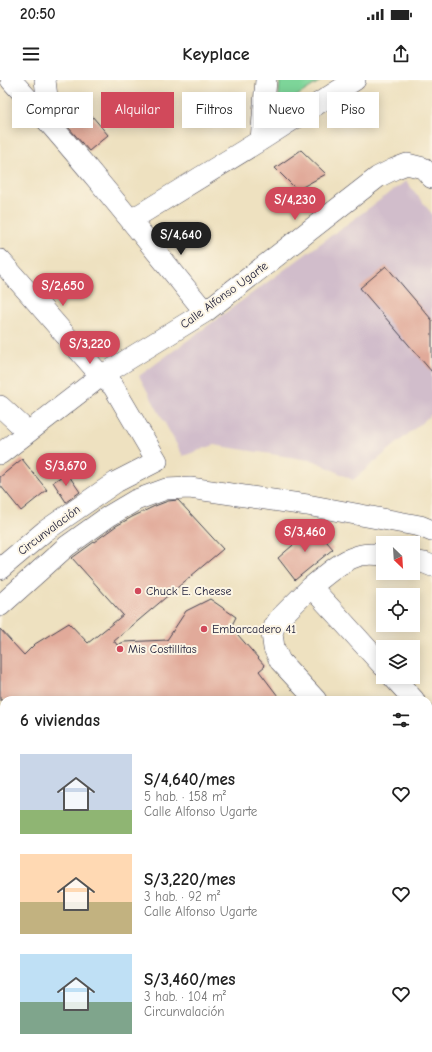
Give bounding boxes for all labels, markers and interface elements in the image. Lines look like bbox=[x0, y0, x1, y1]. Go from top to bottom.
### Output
text: 20:50 bbox=[20, 5, 56, 23]
icon: menu bbox=[20, 43, 42, 65]
icon: share bbox=[390, 43, 412, 65]
text: Keyplace bbox=[182, 44, 250, 65]
chip: Comprar bbox=[12, 92, 93, 128]
chip: Alquilar bbox=[101, 92, 174, 128]
chip: Filtros bbox=[182, 92, 246, 128]
chip: Nuevo bbox=[254, 92, 319, 128]
chip: Piso bbox=[327, 92, 379, 128]
pin: S/4,230 bbox=[258, 187, 332, 221]
text: S/4,230 bbox=[274, 192, 316, 207]
pin: S/4,640 bbox=[144, 222, 218, 256]
text: S/4,640 bbox=[160, 227, 202, 242]
street label: Calle Alfonso Ugarte bbox=[178, 259, 270, 331]
pin: S/2,650 bbox=[26, 273, 100, 307]
text: S/2,650 bbox=[42, 278, 84, 293]
pin: S/3,220 bbox=[53, 331, 127, 365]
text: S/3,220 bbox=[69, 336, 111, 351]
pin: S/3,670 bbox=[29, 453, 103, 487]
text: S/3,670 bbox=[45, 458, 87, 473]
street label: Circunvalación bbox=[15, 502, 83, 558]
pin: S/3,460 bbox=[268, 519, 342, 553]
text: S/3,460 bbox=[284, 524, 326, 539]
north arrow bbox=[376, 536, 420, 580]
map controls bbox=[376, 536, 420, 684]
place label: Chuck E. Cheese bbox=[146, 584, 231, 598]
marker: Chuck E. Cheese bbox=[133, 586, 143, 596]
button: locate bbox=[376, 588, 420, 632]
place label: Embarcadero 41 bbox=[212, 622, 296, 636]
marker: Embarcadero 41 bbox=[199, 624, 209, 634]
button: layers bbox=[376, 640, 420, 684]
place label: Mis Costillitas bbox=[128, 642, 197, 656]
marker: Mis Costillitas bbox=[115, 644, 125, 654]
icon: filters bbox=[390, 709, 412, 731]
text: 6 viviendas bbox=[20, 711, 100, 730]
icon: home bbox=[52, 770, 100, 818]
text: S/4,640/mes bbox=[144, 770, 235, 789]
icon: heart bbox=[390, 783, 412, 805]
text: 5 hab. · 158 m² bbox=[144, 789, 226, 804]
text: Calle Alfonso Ugarte bbox=[144, 804, 257, 819]
icon: home bbox=[52, 870, 100, 918]
text: S/3,220/mes bbox=[144, 870, 236, 889]
icon: heart bbox=[390, 883, 412, 905]
text: 3 hab. · 92 m² bbox=[144, 889, 220, 904]
text: Calle Alfonso Ugarte bbox=[144, 904, 257, 919]
icon: home bbox=[52, 970, 100, 1018]
text: S/3,460/mes bbox=[144, 970, 236, 989]
icon: heart bbox=[390, 983, 412, 1005]
text: 3 hab. · 104 m² bbox=[144, 989, 226, 1004]
text: Circunvalación bbox=[144, 1004, 225, 1019]

